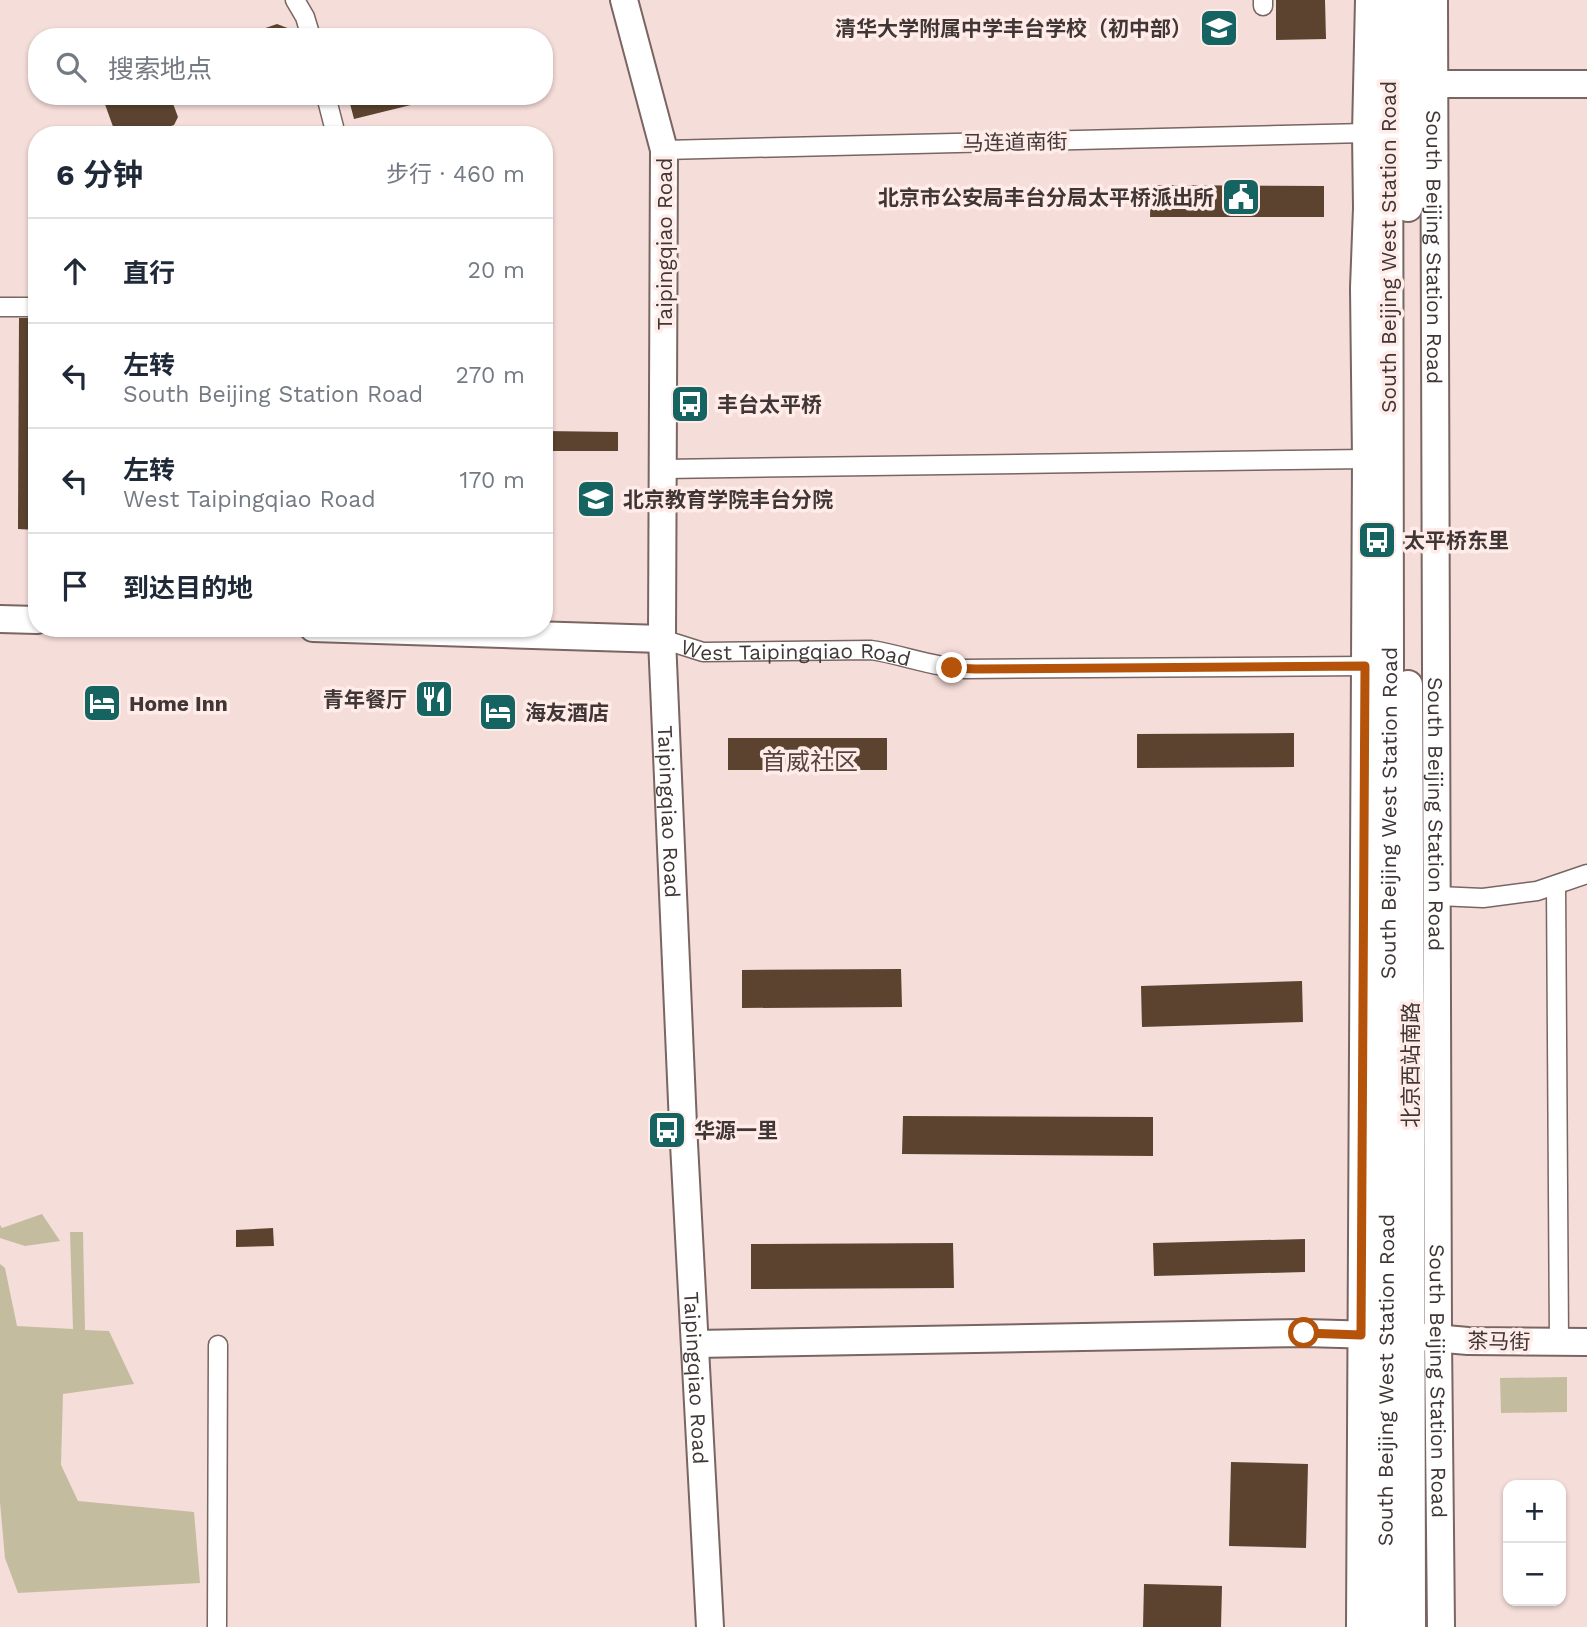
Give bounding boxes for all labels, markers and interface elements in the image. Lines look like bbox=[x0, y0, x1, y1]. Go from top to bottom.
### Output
school or university icon: 清华大学附属中学丰台学校（初中部） bbox=[1198, 7, 1240, 49]
place label: 清华大学附属中学丰台学校（初中部） bbox=[835, 16, 1192, 41]
search box bbox=[28, 28, 553, 105]
icon: search bbox=[52, 48, 90, 86]
text: 搜索地点 bbox=[108, 54, 212, 84]
street label: South Beijing West Station Road bbox=[1376, 81, 1401, 413]
street label: South Beijing Station Road bbox=[1422, 110, 1448, 384]
street label: 马连道南街 bbox=[962, 129, 1068, 155]
text: 6 分钟 bbox=[56, 157, 143, 192]
street label: Taipingqiao Road bbox=[652, 158, 677, 330]
text: 步行 · 460 m bbox=[386, 161, 525, 188]
public building icon: 北京市公安局丰台分局太平桥派出所 bbox=[1220, 176, 1262, 218]
place label: 北京市公安局丰台分局太平桥派出所 bbox=[878, 185, 1214, 210]
icon: ahead bbox=[56, 252, 94, 290]
text: 20 m bbox=[468, 257, 525, 284]
text: 直行 bbox=[123, 258, 175, 288]
text: 左转 bbox=[123, 350, 175, 380]
icon: left bbox=[56, 357, 94, 395]
text: 270 m bbox=[456, 362, 525, 389]
text: South Beijing Station Road bbox=[123, 381, 423, 408]
bus stop icon: 丰台太平桥 bbox=[669, 383, 711, 425]
place label: 丰台太平桥 bbox=[717, 392, 822, 417]
text: 左转 bbox=[123, 455, 175, 485]
icon: left bbox=[56, 462, 94, 500]
text: 170 m bbox=[460, 467, 525, 494]
school or university icon: 北京教育学院丰台分院 bbox=[575, 478, 617, 520]
text: West Taipingqiao Road bbox=[123, 486, 376, 513]
place label: 北京教育学院丰台分院 bbox=[623, 487, 833, 512]
bus stop icon: 太平桥东里 bbox=[1356, 519, 1398, 561]
place label: 太平桥东里 bbox=[1404, 528, 1509, 553]
icon: arrive bbox=[56, 567, 94, 605]
text: 到达目的地 bbox=[123, 573, 253, 603]
street label: West Taipingqiao Road bbox=[678, 633, 913, 671]
street label: South Beijing West Station Road bbox=[1375, 647, 1402, 979]
route end bbox=[936, 652, 967, 683]
street label: South Beijing Station Road bbox=[1424, 677, 1449, 951]
restaurant icon: 青年餐厅 bbox=[413, 678, 455, 720]
hotel icon: Home Inn bbox=[81, 682, 123, 724]
place label: 青年餐厅 bbox=[323, 687, 407, 712]
place label: Home Inn bbox=[129, 691, 228, 716]
hotel icon: 海友酒店 bbox=[477, 691, 519, 733]
place label: 海友酒店 bbox=[525, 700, 609, 725]
street label: Taipingqiao Road bbox=[653, 725, 686, 898]
district label: 首威社区 bbox=[762, 748, 858, 776]
street label: 北京西站南路 bbox=[1398, 1002, 1423, 1128]
bus stop icon: 华源一里 bbox=[646, 1109, 688, 1151]
place label: 华源一里 bbox=[694, 1118, 778, 1143]
street label: South Beijing West Station Road bbox=[1372, 1214, 1399, 1546]
street label: South Beijing Station Road bbox=[1425, 1244, 1452, 1518]
street label: Taipingqiao Road bbox=[679, 1291, 714, 1465]
route start bbox=[1288, 1317, 1319, 1348]
street label: 茶马街 bbox=[1467, 1328, 1531, 1354]
map controls bbox=[1503, 1480, 1566, 1606]
button: + bbox=[1503, 1480, 1566, 1543]
button: − bbox=[1503, 1543, 1566, 1606]

